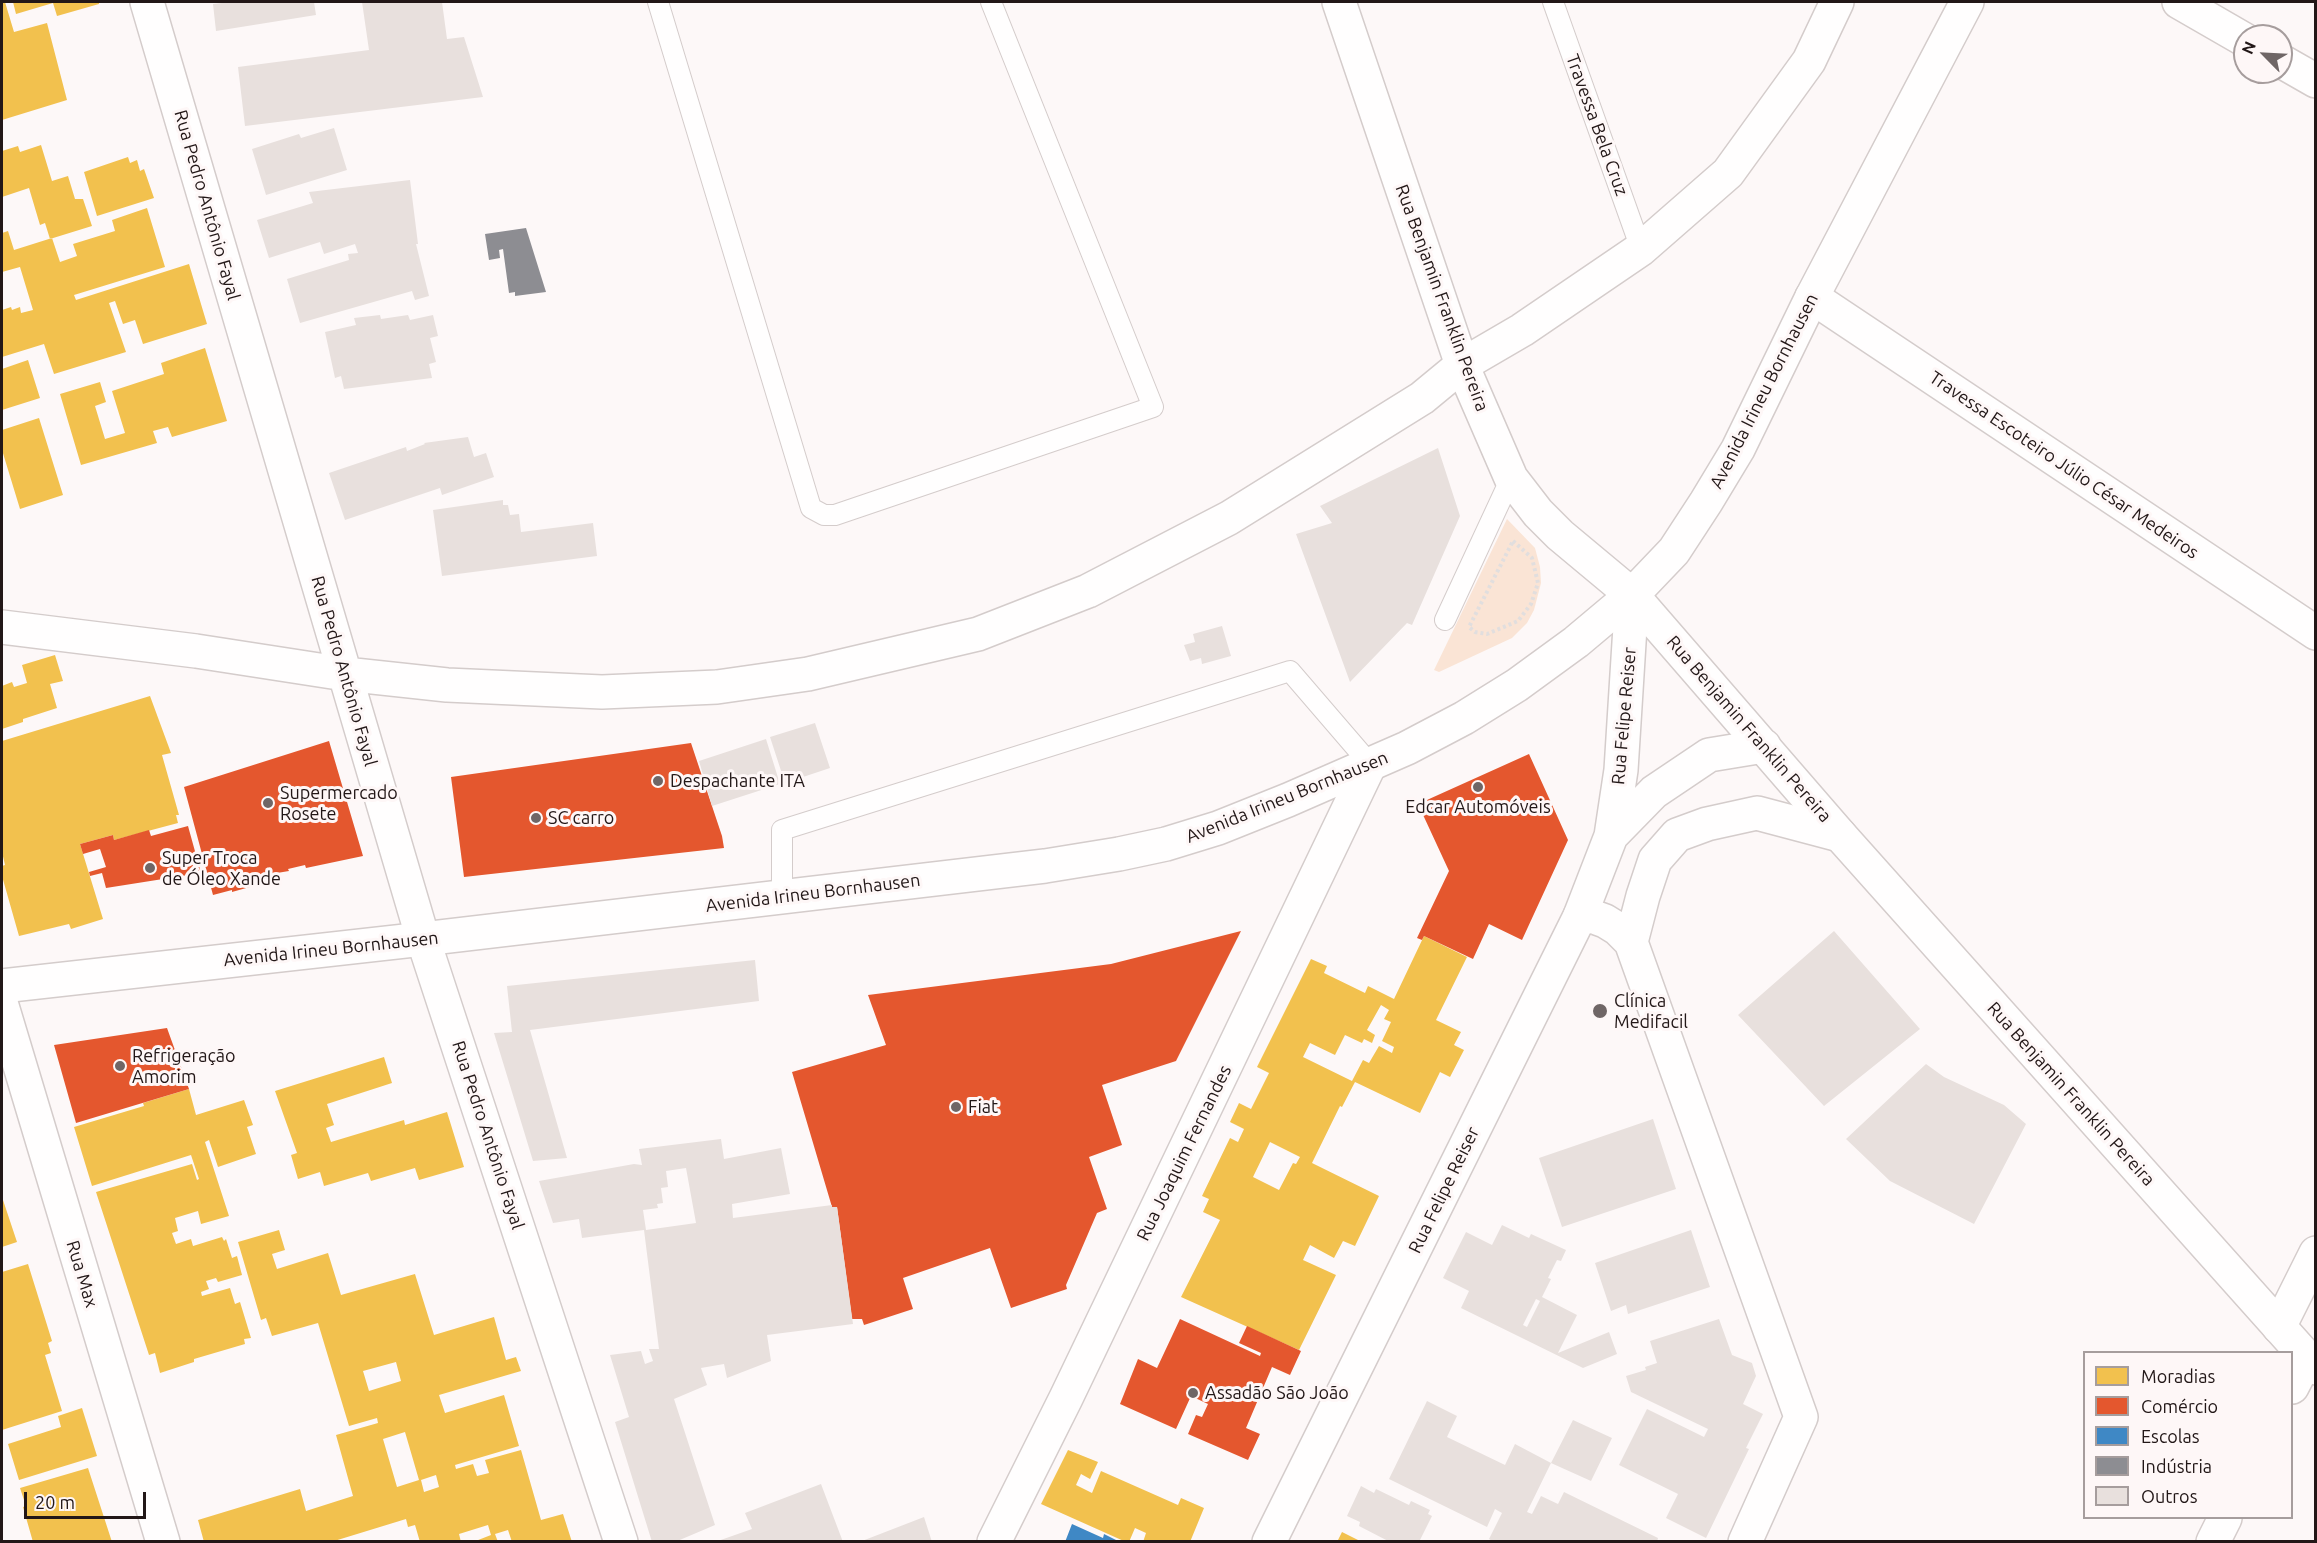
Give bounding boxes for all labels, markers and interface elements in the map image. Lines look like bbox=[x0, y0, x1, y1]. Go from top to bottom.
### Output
north arrow bbox=[2233, 24, 2293, 84]
text: N bbox=[2238, 38, 2259, 57]
street label: Travessa Bela Cruz bbox=[1561, 51, 1633, 199]
street label: Rua Pedro Antônio Fayal bbox=[170, 107, 244, 303]
street label: Rua Benjamin Franklin Pereira bbox=[1391, 182, 1493, 414]
street label: Avenida Irineu Bornhausen bbox=[1705, 290, 1823, 492]
street label: Travessa Escoteiro Júlio César Medeiros bbox=[1925, 367, 2203, 563]
street label: Rua Pedro Antônio Fayal bbox=[307, 573, 381, 769]
street label: Rua Benjamin Franklin Pereira bbox=[1662, 631, 1836, 827]
street label: Rua Felipe Reiser bbox=[1607, 646, 1641, 786]
street label: Avenida Irineu Bornhausen bbox=[1183, 747, 1391, 847]
place label: Despachante ITA bbox=[670, 770, 805, 792]
marker: Despachante ITA bbox=[651, 774, 665, 788]
marker: Edcar Automóveis bbox=[1471, 780, 1485, 794]
place label: Supermercado Rosete bbox=[280, 782, 398, 824]
marker: Supermercado Rosete bbox=[261, 796, 275, 810]
place label: Edcar Automóveis bbox=[1405, 796, 1551, 818]
place label: SC carro bbox=[548, 807, 614, 829]
marker: SC carro bbox=[529, 811, 543, 825]
place label: Super Troca de Óleo Xande bbox=[162, 847, 281, 890]
marker: Super Troca de Óleo Xande bbox=[143, 861, 157, 875]
street label: Avenida Irineu Bornhausen bbox=[704, 869, 922, 917]
street label: Avenida Irineu Bornhausen bbox=[222, 927, 440, 971]
place label: Clínica Medifacil bbox=[1614, 990, 1688, 1032]
street label: Rua Benjamin Franklin Pereira bbox=[1983, 998, 2159, 1190]
marker: Clínica Medifacil bbox=[1591, 1002, 1609, 1020]
street label: Rua Pedro Antônio Fayal bbox=[447, 1038, 529, 1232]
place label: Refrigeração Amorim bbox=[132, 1045, 236, 1088]
marker: Refrigeração Amorim bbox=[113, 1059, 127, 1073]
street label: Rua Joaquim Fernandes bbox=[1132, 1062, 1236, 1244]
place label: Fiat bbox=[968, 1096, 998, 1118]
marker: Fiat bbox=[949, 1100, 963, 1114]
street label: Rua Felipe Reiser bbox=[1404, 1123, 1484, 1257]
street label: Rua Max bbox=[62, 1238, 102, 1310]
legend bbox=[2083, 1351, 2293, 1519]
text: Moradias bbox=[2141, 1366, 2215, 1386]
place label: Assadão São João bbox=[1205, 1382, 1349, 1404]
marker: Assadão São João bbox=[1186, 1386, 1200, 1400]
text: Comércio bbox=[2141, 1396, 2218, 1416]
text: Escolas bbox=[2141, 1426, 2200, 1446]
text: Indústria bbox=[2141, 1456, 2212, 1476]
scale bar bbox=[27, 1480, 148, 1518]
text: Outros bbox=[2141, 1486, 2197, 1506]
text: 20 m bbox=[35, 1492, 75, 1512]

